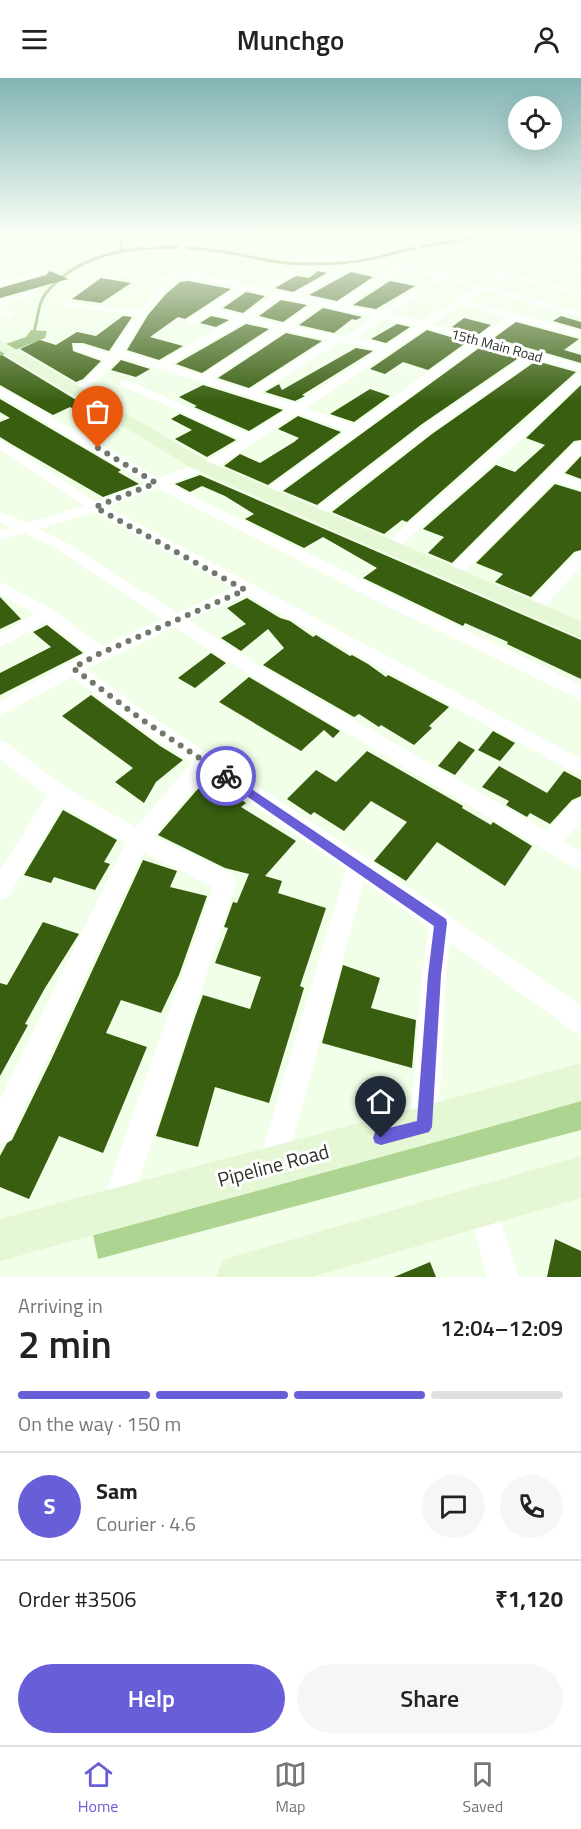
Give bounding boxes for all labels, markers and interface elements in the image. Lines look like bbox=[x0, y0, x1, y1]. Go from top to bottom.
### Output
text: Munchgo bbox=[237, 19, 344, 60]
icon: menu bbox=[18, 23, 51, 56]
icon: person bbox=[530, 23, 563, 56]
map controls bbox=[508, 96, 562, 150]
button: locate bbox=[508, 96, 562, 150]
street label: 15th Main Road bbox=[449, 323, 545, 367]
pin bbox=[72, 386, 123, 448]
icon: bag bbox=[81, 395, 114, 428]
courier bbox=[196, 746, 256, 806]
icon: bike bbox=[210, 760, 243, 793]
pin bbox=[355, 1076, 406, 1138]
icon: home bbox=[364, 1085, 397, 1118]
street label: Pipeline Road bbox=[214, 1135, 332, 1195]
text: Arriving in bbox=[18, 1290, 103, 1321]
text: 12:04–12:09 bbox=[440, 1311, 563, 1345]
text: 2 min bbox=[18, 1314, 112, 1373]
text: On the way · 150 m bbox=[18, 1408, 181, 1439]
text: Sam bbox=[96, 1474, 138, 1508]
button: chat bbox=[422, 1475, 485, 1538]
button: phone bbox=[500, 1475, 563, 1538]
text: S bbox=[44, 1489, 55, 1523]
text: Courier · 4.6 bbox=[96, 1508, 196, 1539]
text: Order #3506 bbox=[18, 1582, 137, 1616]
text: ₹1,120 bbox=[495, 1582, 563, 1616]
button: Help bbox=[18, 1664, 285, 1733]
button: Share bbox=[297, 1664, 563, 1733]
tab: Home bbox=[78, 1758, 118, 1818]
tab: Map bbox=[274, 1758, 307, 1818]
tab: Saved bbox=[462, 1758, 503, 1818]

